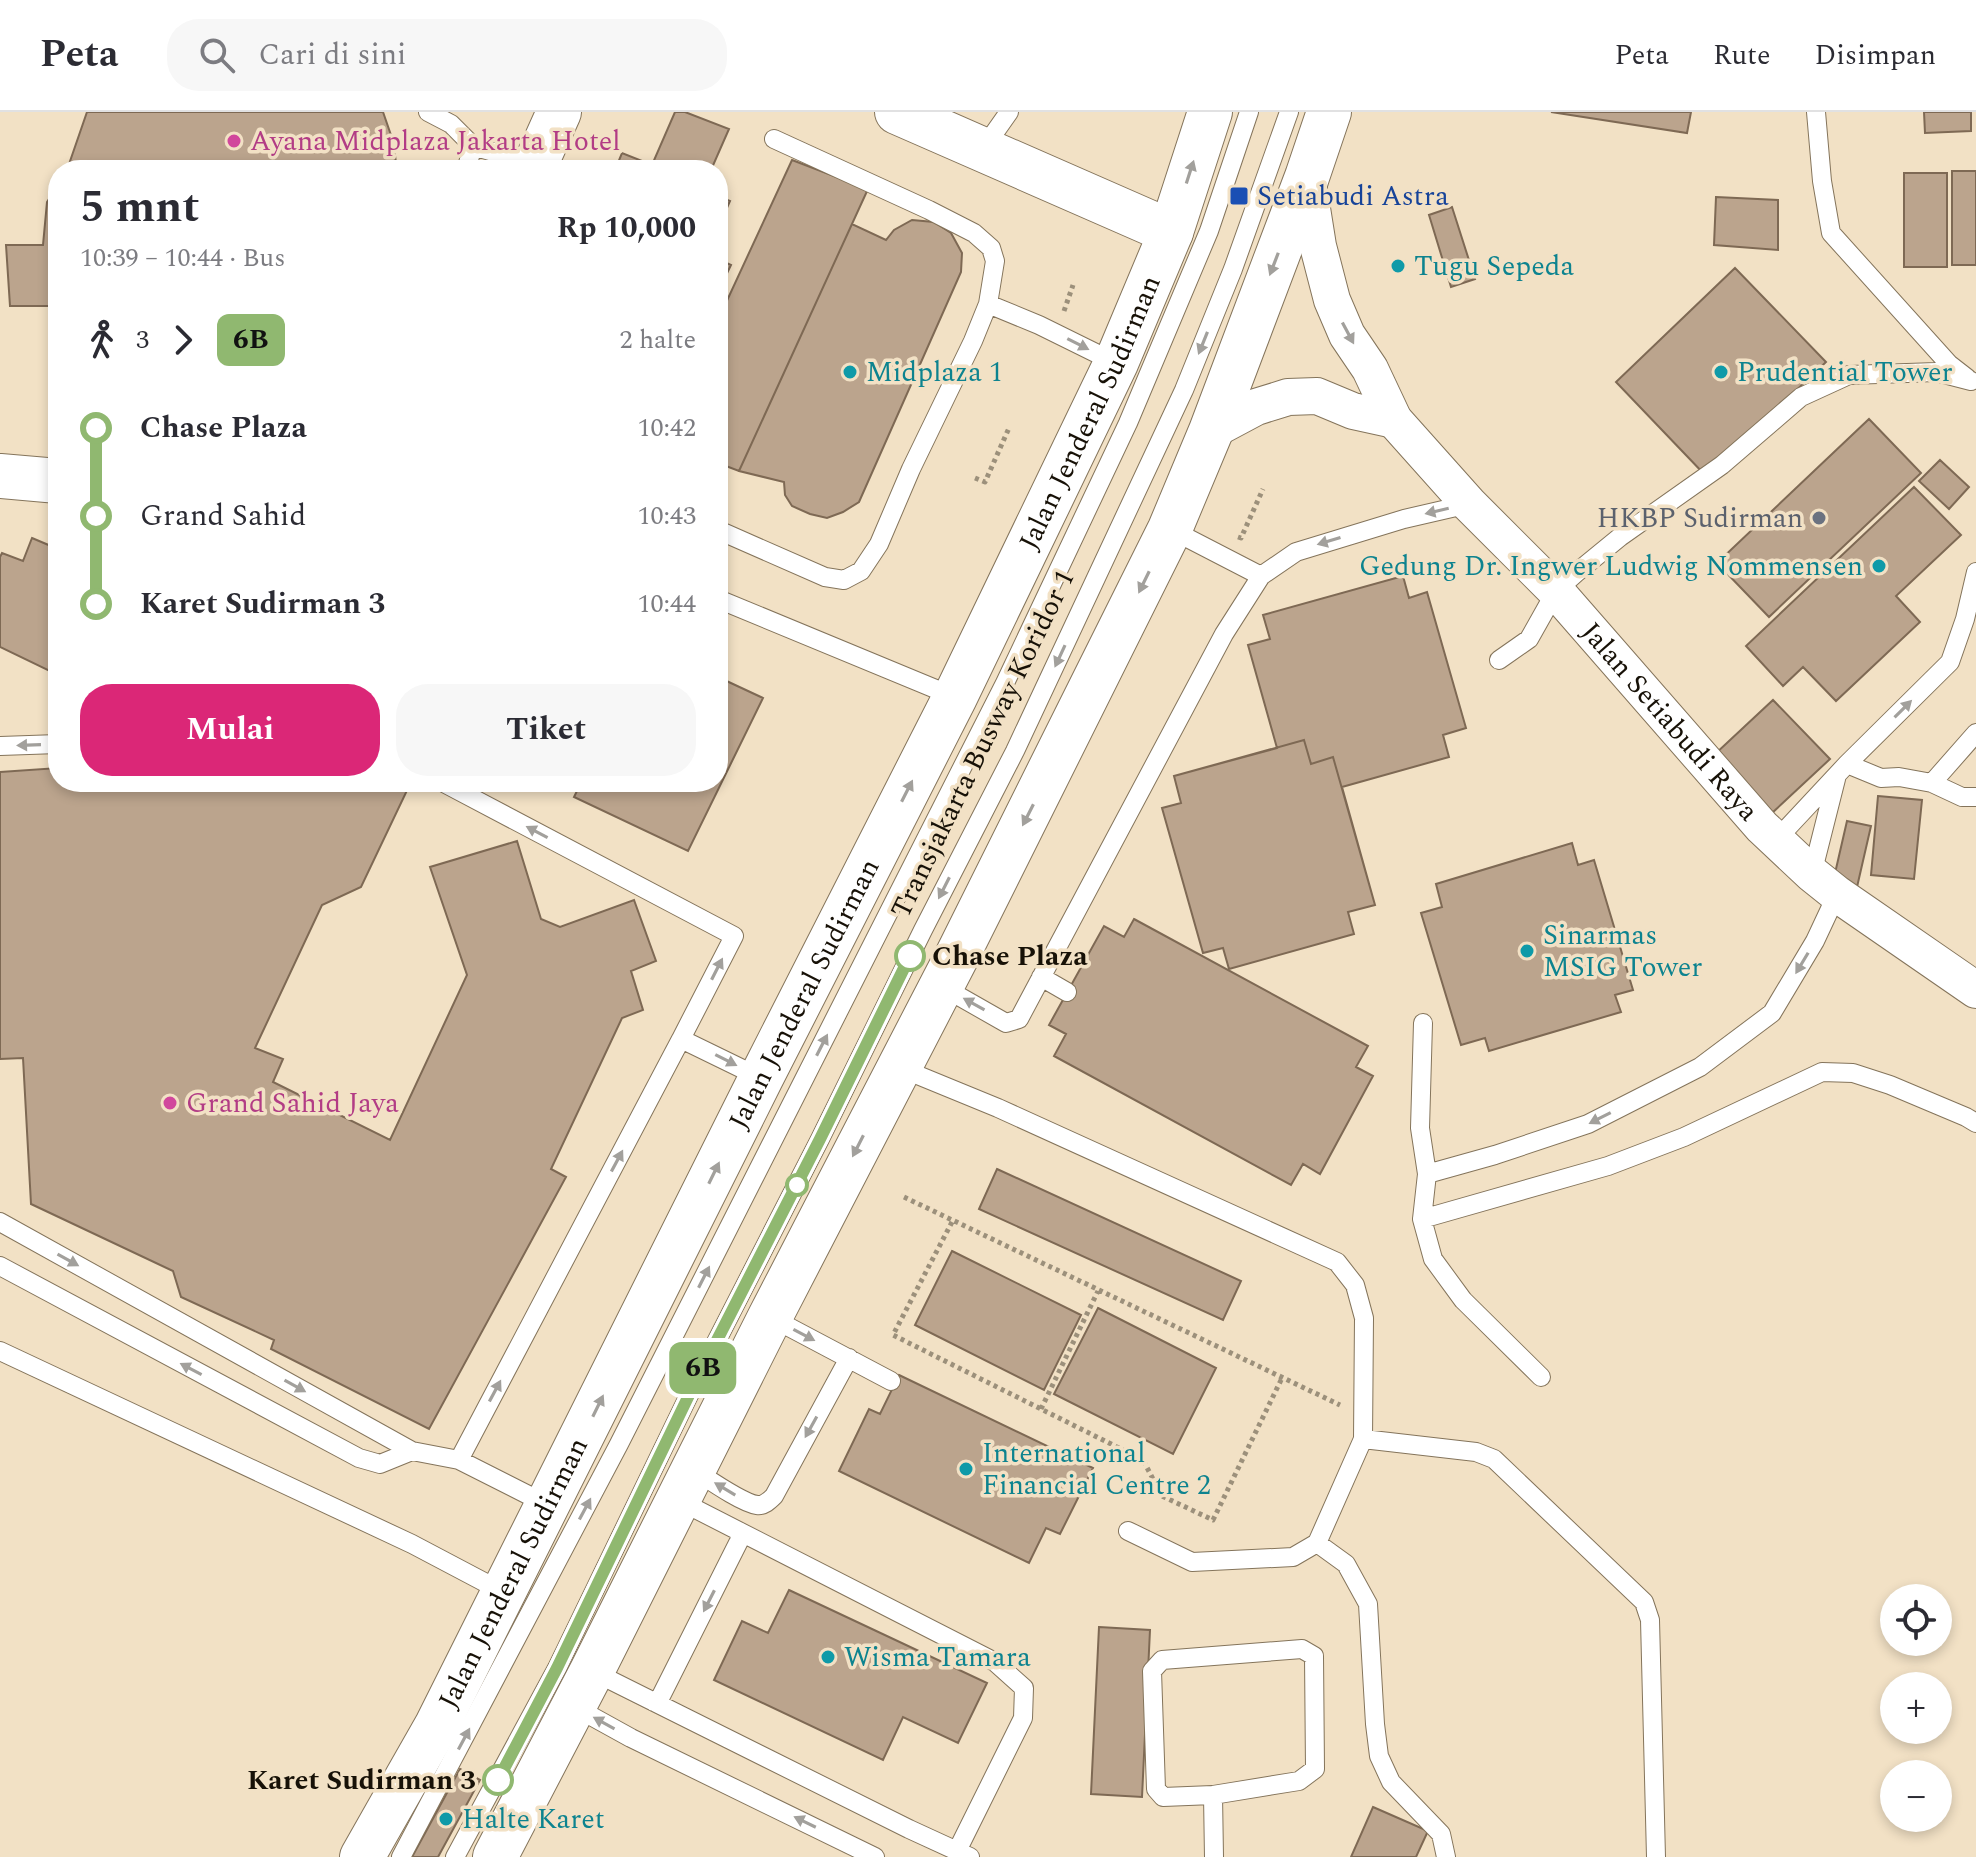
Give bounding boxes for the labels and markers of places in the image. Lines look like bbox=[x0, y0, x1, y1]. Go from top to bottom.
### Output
place label: Ayana Midplaza Jakarta Hotel bbox=[250, 120, 621, 163]
marker: Ayana Midplaza Jakarta Hotel bbox=[225, 132, 243, 150]
place label: Setiabudi Astra bbox=[1257, 175, 1449, 218]
marker: Setiabudi Astra bbox=[1228, 185, 1250, 207]
place label: Tugu Sepeda bbox=[1414, 245, 1574, 288]
marker: Tugu Sepeda bbox=[1389, 257, 1407, 275]
place label: Midplaza 1 bbox=[866, 351, 1003, 394]
place label: Prudential Tower bbox=[1737, 351, 1953, 394]
marker: Midplaza 1 bbox=[841, 363, 859, 381]
marker: Prudential Tower bbox=[1712, 363, 1730, 381]
place label: HKBP Sudirman bbox=[1597, 497, 1803, 540]
marker: HKBP Sudirman bbox=[1810, 509, 1828, 527]
place label: Gedung Dr. Ingwer Ludwig Nommensen bbox=[1359, 545, 1863, 588]
marker: Gedung Dr. Ingwer Ludwig Nommensen bbox=[1870, 557, 1888, 575]
place label: Sinarmas MSIG Tower bbox=[1543, 914, 1703, 989]
place label: Chase Plaza bbox=[932, 935, 1088, 978]
marker: Chase Plaza bbox=[895, 941, 925, 971]
marker: Sinarmas MSIG Tower bbox=[1518, 942, 1536, 960]
place label: Grand Sahid Jaya bbox=[186, 1082, 399, 1125]
marker: Grand Sahid Jaya bbox=[161, 1094, 179, 1112]
unlabelled marker bbox=[786, 1174, 808, 1196]
place label: International Financial Centre 2 bbox=[982, 1432, 1211, 1507]
marker: International Financial Centre 2 bbox=[957, 1460, 975, 1478]
place label: Wisma Tamara bbox=[844, 1636, 1031, 1679]
marker: Wisma Tamara bbox=[819, 1648, 837, 1666]
place label: Karet Sudirman 3 bbox=[247, 1759, 476, 1802]
marker: Karet Sudirman 3 bbox=[483, 1765, 513, 1795]
place label: Halte Karet bbox=[462, 1798, 605, 1841]
marker: Halte Karet bbox=[437, 1810, 455, 1828]

